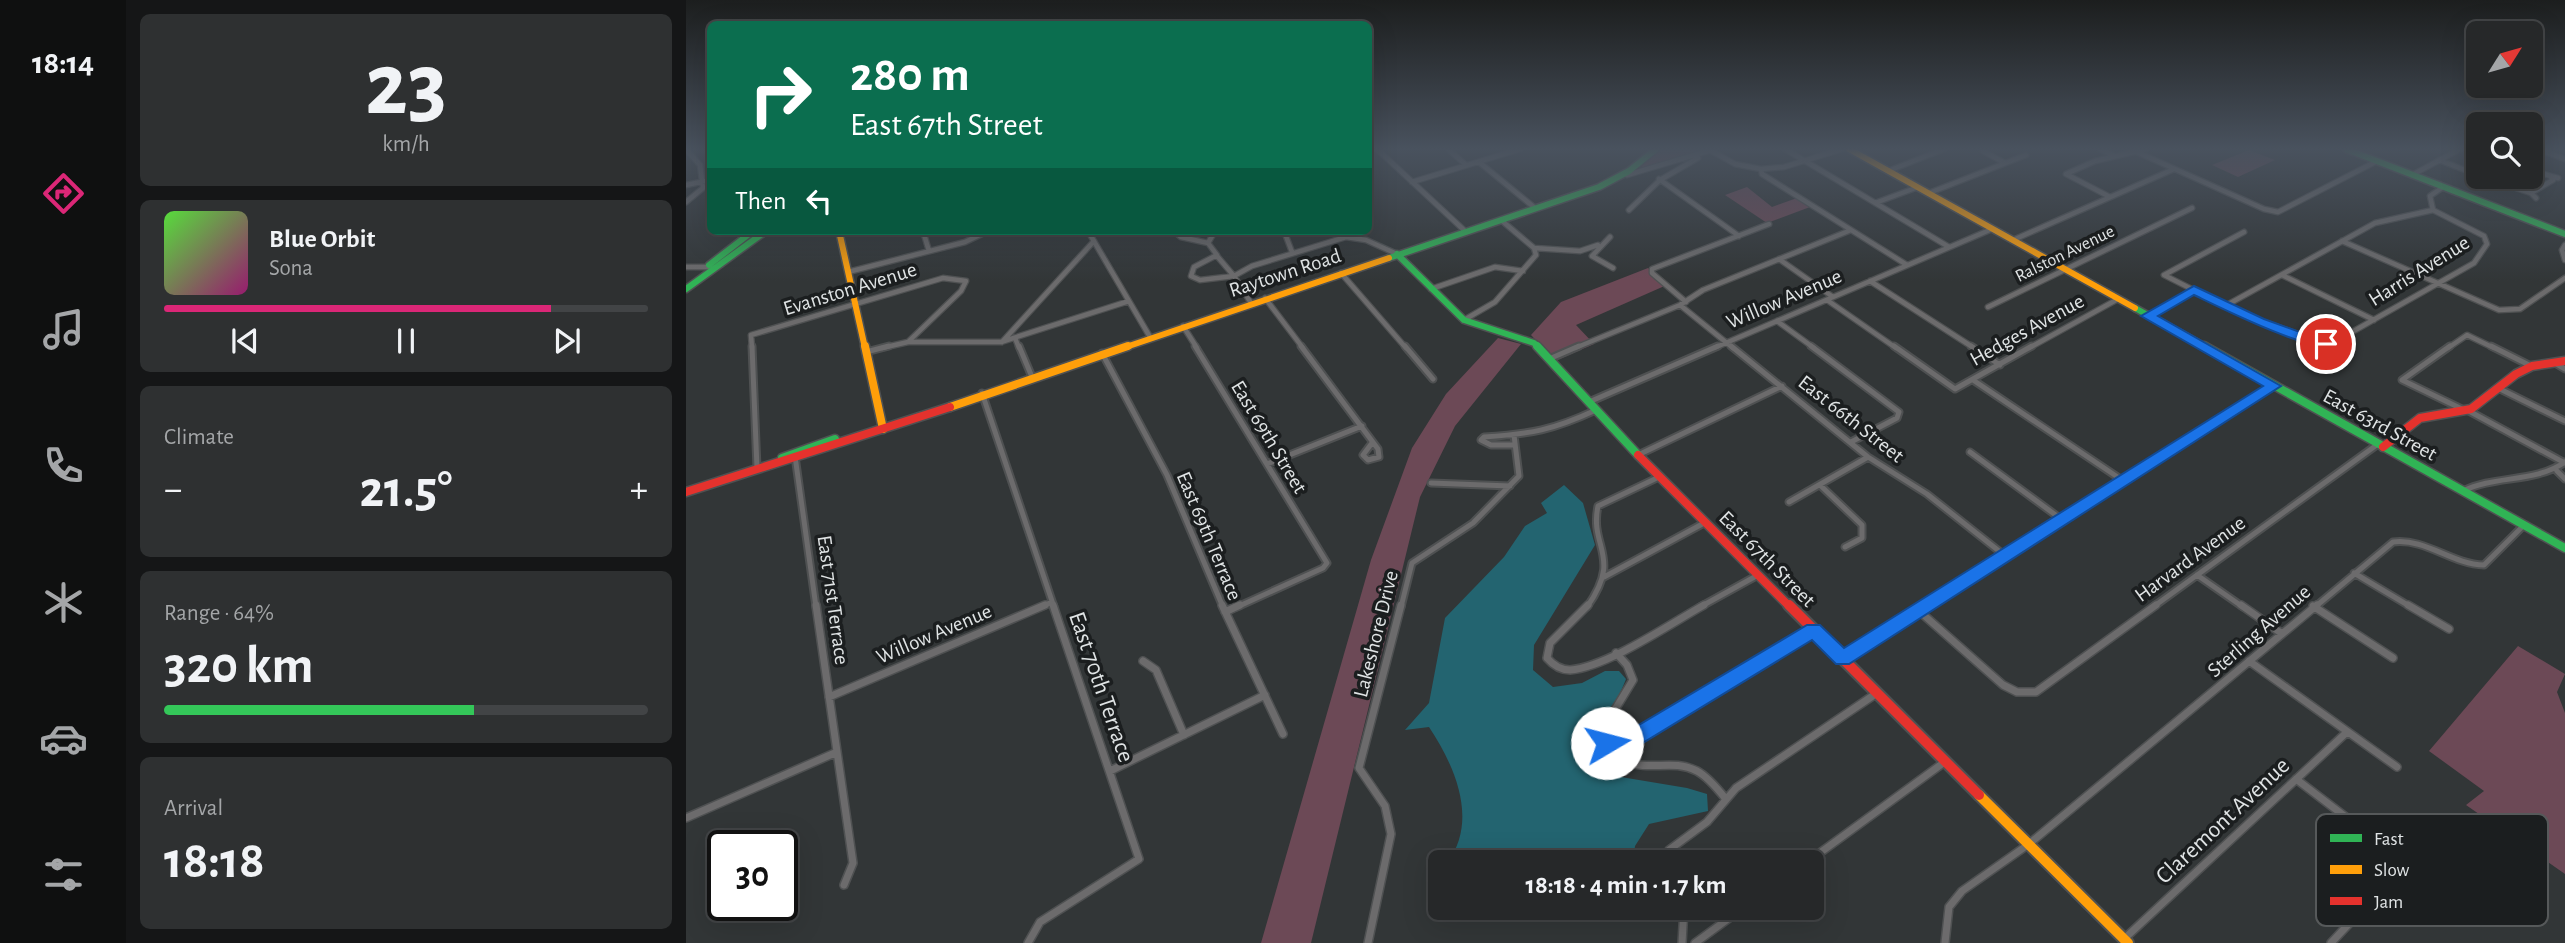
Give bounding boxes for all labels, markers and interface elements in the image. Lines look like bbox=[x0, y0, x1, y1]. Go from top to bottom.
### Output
north arrow bbox=[2466, 21, 2543, 98]
map controls bbox=[2466, 21, 2543, 189]
text: 23 bbox=[365, 40, 447, 131]
text: 18:14 bbox=[32, 47, 94, 79]
icon: right bbox=[735, 49, 826, 140]
text: 280 m bbox=[850, 51, 970, 100]
text: East 67th Street bbox=[850, 109, 1043, 141]
button: search bbox=[2466, 112, 2543, 189]
text: km/h bbox=[382, 133, 430, 156]
icon: directions bbox=[39, 169, 88, 218]
icon: left bbox=[800, 182, 838, 220]
text: Then bbox=[735, 188, 786, 214]
street label: Ralston Avenue bbox=[2013, 222, 2117, 286]
text: Blue Orbit bbox=[269, 226, 375, 252]
street label: Harris Avenue bbox=[2365, 232, 2473, 310]
street label: Raytown Road bbox=[1226, 245, 1344, 301]
text: Sona bbox=[269, 257, 313, 280]
street label: Evanston Avenue bbox=[781, 259, 919, 319]
street label: Willow Avenue bbox=[1723, 265, 1845, 333]
street label: Hedges Avenue bbox=[1966, 290, 2088, 370]
icon: music bbox=[39, 305, 88, 354]
pin bbox=[2296, 314, 2356, 374]
icon: previous bbox=[226, 322, 264, 360]
icon: pause bbox=[387, 322, 425, 360]
icon: next bbox=[548, 322, 586, 360]
icon: arrive bbox=[2307, 325, 2345, 363]
street label: East 66th Street bbox=[1794, 371, 1908, 467]
street label: East 69th Street bbox=[1227, 377, 1311, 497]
street label: East 63rd Street bbox=[2320, 385, 2441, 465]
text: Climate bbox=[164, 426, 234, 449]
icon: phone bbox=[39, 441, 88, 490]
text: 21.5° bbox=[360, 464, 452, 516]
street label: East 69th Terrace bbox=[1172, 469, 1246, 603]
text: − bbox=[164, 471, 182, 509]
text: + bbox=[630, 471, 648, 509]
street label: East 67th Street bbox=[1715, 507, 1819, 611]
street label: Harvard Avenue bbox=[2131, 512, 2249, 606]
street label: East 71st Terrace bbox=[814, 534, 852, 666]
street label: Lakeshore Drive bbox=[1350, 569, 1402, 699]
icon: climate bbox=[39, 578, 88, 627]
street label: Sterling Avenue bbox=[2203, 581, 2315, 681]
street label: Willow Avenue bbox=[873, 600, 995, 668]
text: Range · 64% bbox=[164, 602, 274, 625]
street label: East 70th Terrace bbox=[1064, 609, 1138, 765]
text: 320 km bbox=[164, 640, 314, 692]
position arrow bbox=[1570, 706, 1644, 780]
icon: car bbox=[39, 714, 88, 763]
street label: Claremont Avenue bbox=[2152, 753, 2294, 889]
text: Arrival bbox=[164, 797, 223, 820]
legend bbox=[2316, 814, 2548, 926]
speed limit sign: 30 bbox=[707, 830, 798, 921]
text: Fast bbox=[2374, 830, 2404, 849]
text: 18:18 bbox=[164, 835, 265, 887]
icon: filters bbox=[39, 850, 88, 899]
text: Slow bbox=[2374, 861, 2410, 880]
text: 18:18 · 4 min · 1.7 km bbox=[1526, 872, 1726, 898]
text: Jam bbox=[2374, 893, 2403, 912]

